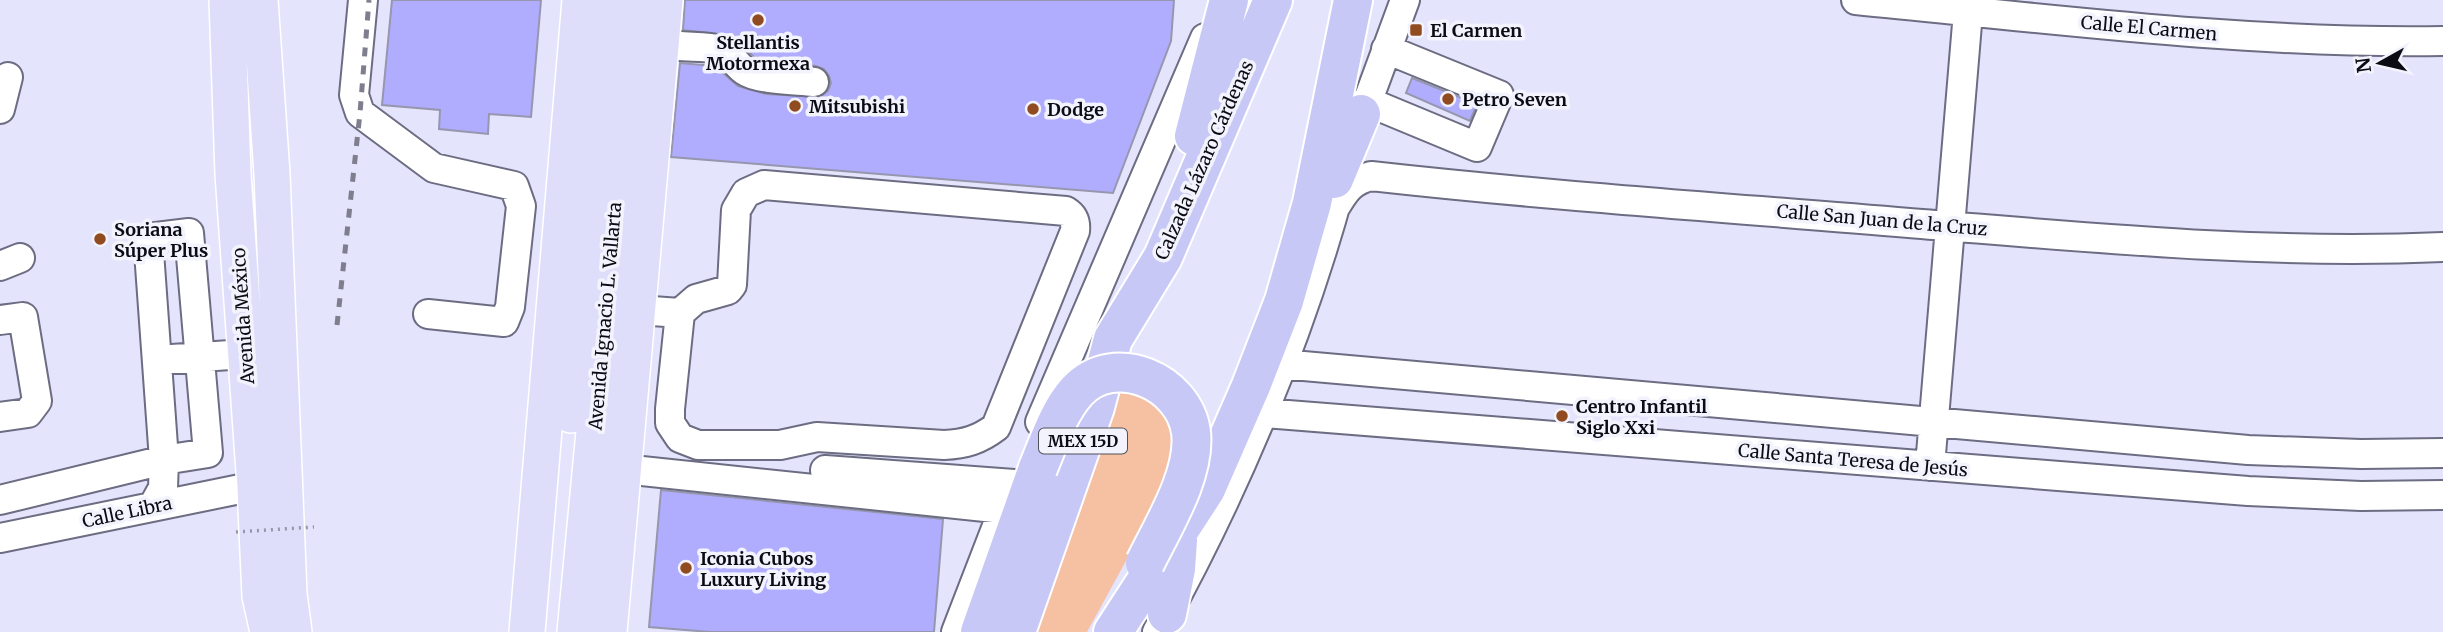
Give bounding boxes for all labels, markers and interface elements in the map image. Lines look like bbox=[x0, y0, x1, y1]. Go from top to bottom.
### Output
street label: Calle El Carmen bbox=[2080, 11, 2218, 45]
marker: Stellantis Motormexa bbox=[750, 12, 766, 28]
place label: El Carmen bbox=[1430, 19, 1522, 42]
marker: El Carmen bbox=[1408, 22, 1424, 38]
north arrow bbox=[2345, 28, 2415, 98]
place label: Stellantis Motormexa bbox=[706, 31, 810, 75]
text: N bbox=[2350, 56, 2376, 74]
street label: Calzada Lázaro Cárdenas bbox=[1150, 57, 1258, 263]
place label: Petro Seven bbox=[1462, 88, 1567, 111]
marker: Petro Seven bbox=[1440, 91, 1456, 107]
place label: Mitsubishi bbox=[809, 95, 905, 118]
marker: Mitsubishi bbox=[787, 98, 803, 114]
place label: Dodge bbox=[1047, 98, 1104, 121]
marker: Dodge bbox=[1025, 101, 1041, 117]
street label: Calle San Juan de la Cruz bbox=[1776, 199, 1988, 241]
street label: Avenida Ignacio L. Vallarta bbox=[583, 201, 626, 432]
place label: Soriana Súper Plus bbox=[114, 218, 208, 262]
marker: Soriana Súper Plus bbox=[92, 231, 108, 247]
street label: Avenida México bbox=[227, 247, 259, 386]
place label: Centro Infantil Siglo Xxi bbox=[1576, 395, 1707, 439]
marker: Centro Infantil Siglo Xxi bbox=[1554, 408, 1570, 424]
road number: MEX 15D bbox=[1039, 428, 1127, 454]
street label: Calle Santa Teresa de Jesús bbox=[1737, 438, 1969, 482]
street label: Calle Libra bbox=[80, 491, 174, 533]
place label: Iconia Cubos Luxury Living bbox=[700, 547, 826, 591]
marker: Iconia Cubos Luxury Living bbox=[678, 560, 694, 576]

